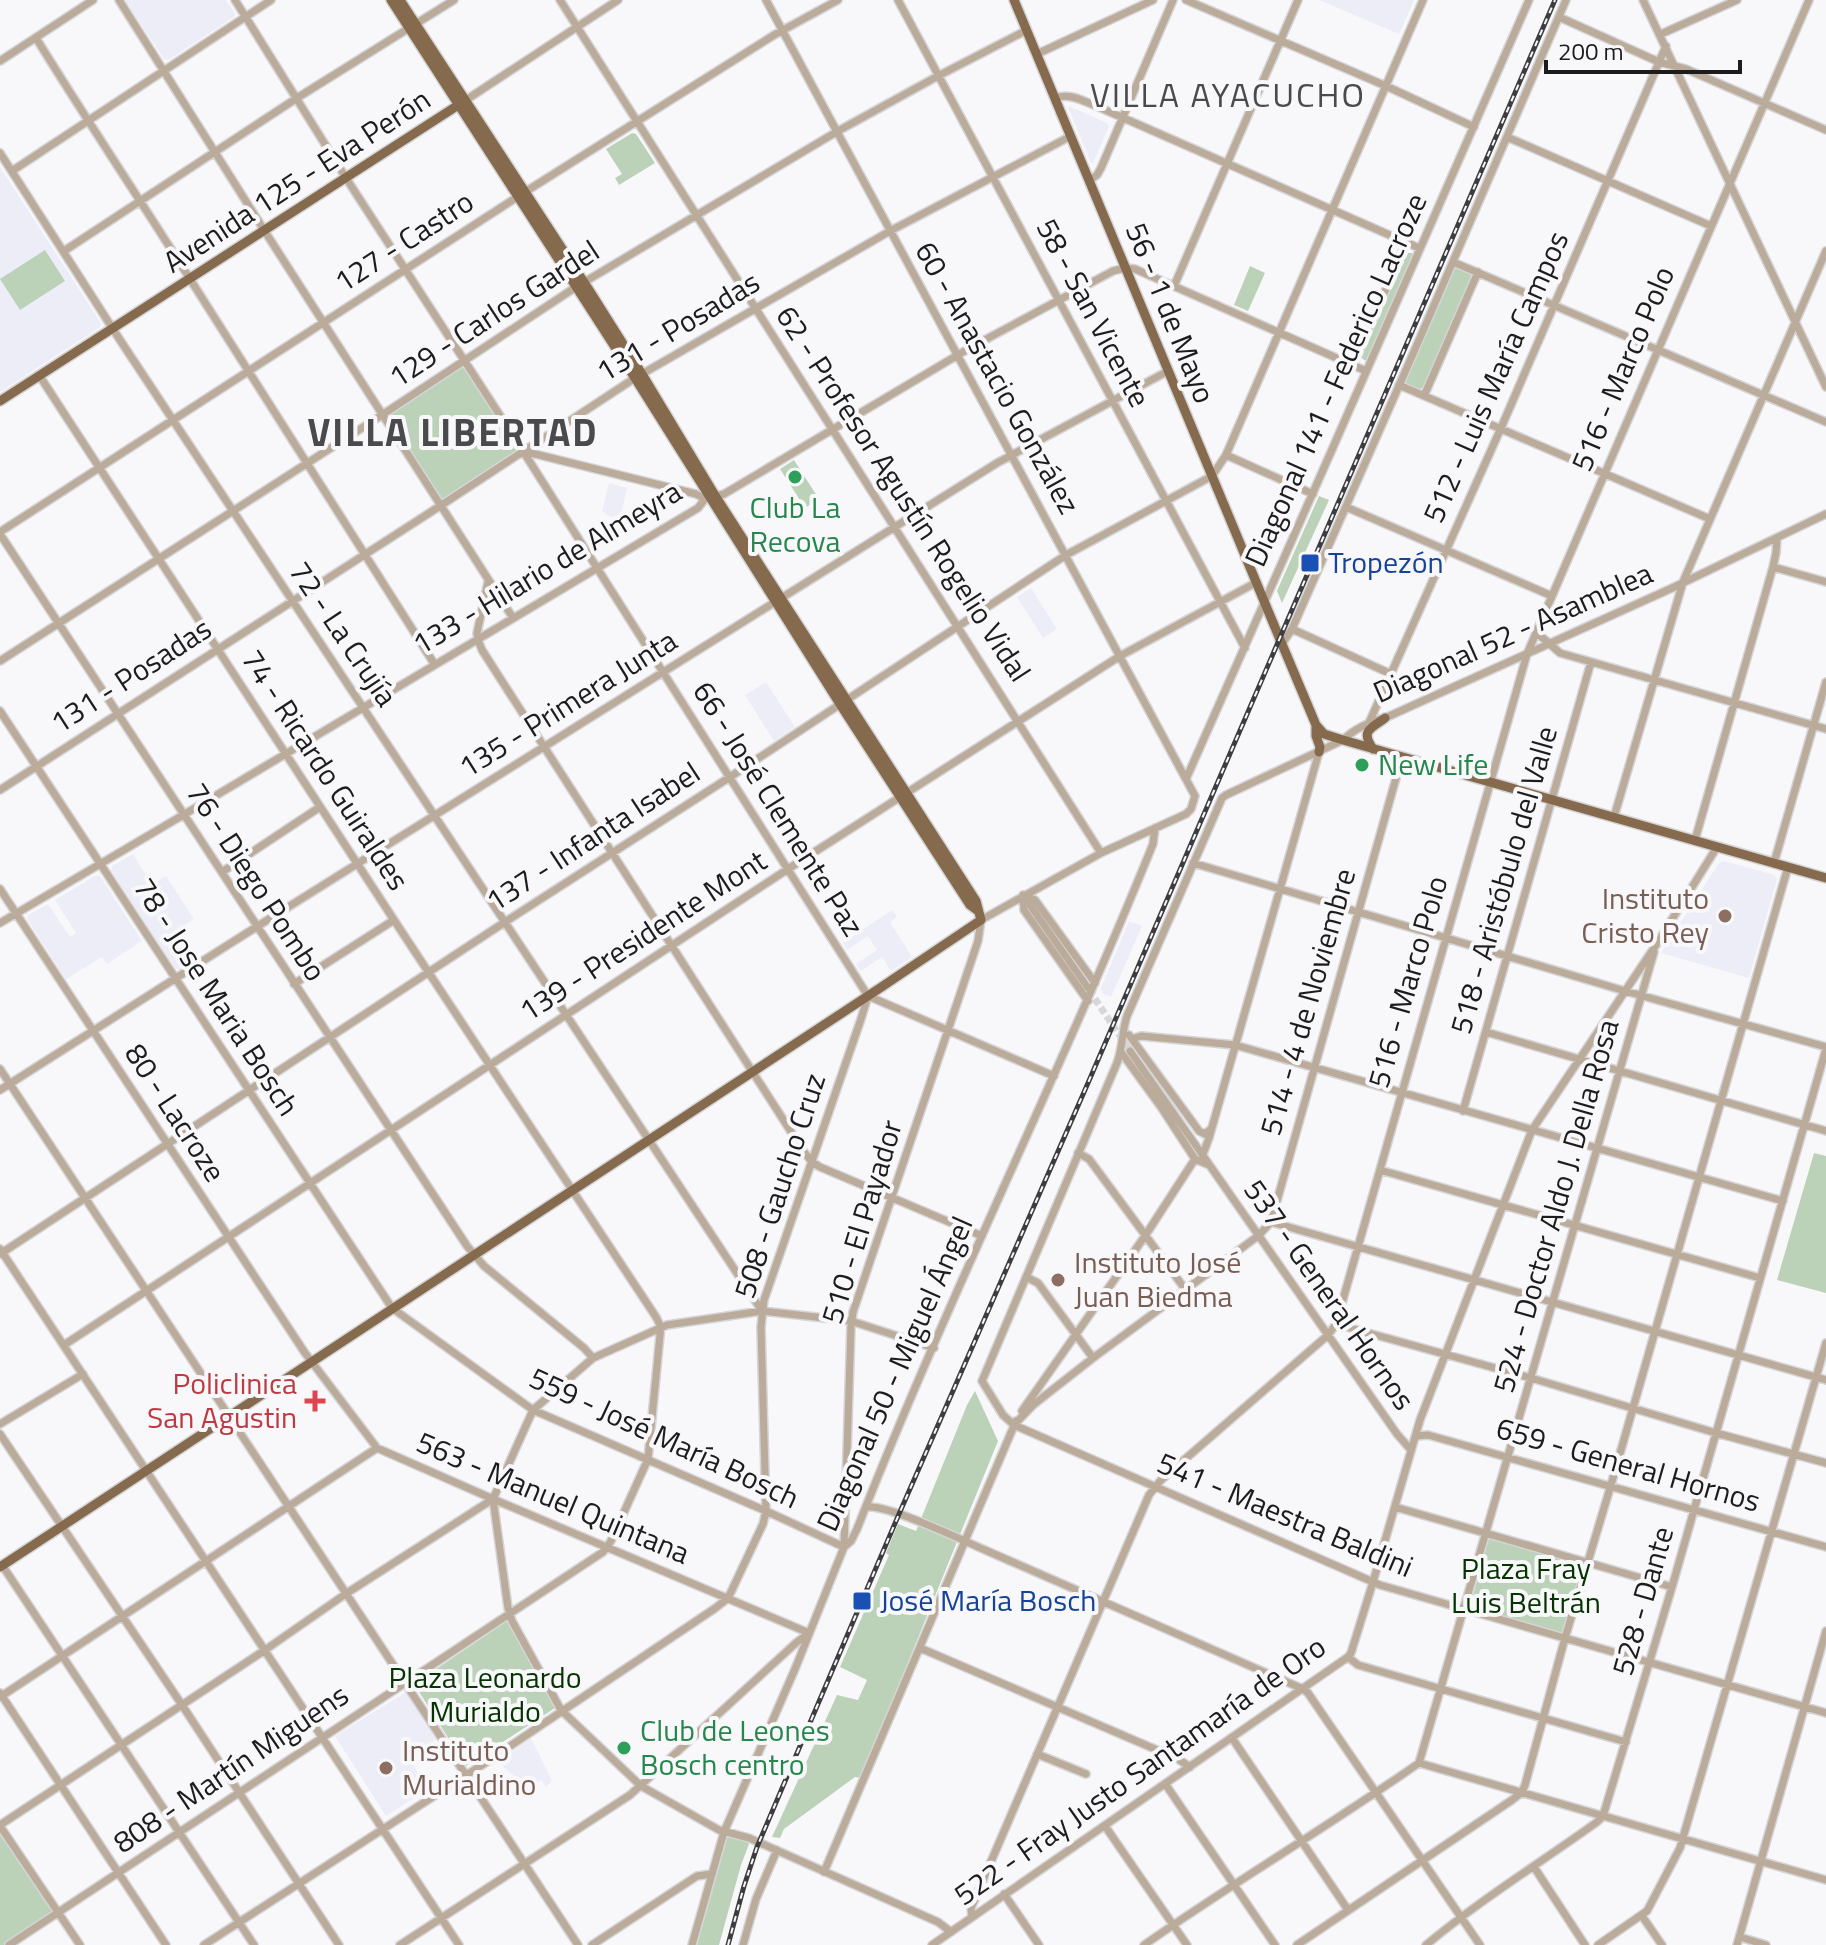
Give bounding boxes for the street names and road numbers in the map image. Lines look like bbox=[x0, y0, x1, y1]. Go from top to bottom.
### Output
street label: Avenida 125 - Eva Perón bbox=[154, 76, 439, 284]
street label: 127 - Castro bbox=[324, 179, 482, 304]
street label: Diagonal 141 - Federico Lacroze bbox=[1232, 186, 1438, 574]
street label: 58 - San Vicente bbox=[1025, 210, 1163, 415]
street label: 56 - 1 de Mayo bbox=[1114, 215, 1228, 410]
street label: 512 - Luis María Campos bbox=[1410, 223, 1580, 530]
street label: 129 - Carlos Gardel bbox=[379, 228, 608, 399]
street label: 60 - Anastacio González bbox=[904, 233, 1092, 522]
street label: 131 - Posadas bbox=[587, 259, 768, 393]
street label: 516 - Marco Polo bbox=[1558, 259, 1686, 478]
street label: 62 - Profesor Agustín Rogelio Vidal bbox=[765, 296, 1043, 691]
street label: 133 - Hilario de Almeyra bbox=[403, 468, 690, 666]
street label: Diagonal 52 - Asamblea bbox=[1365, 550, 1660, 714]
street label: 72 - La Crujía bbox=[278, 552, 409, 715]
street label: 131 - Posadas bbox=[41, 606, 220, 745]
street label: 135 - Primera Junta bbox=[449, 617, 686, 789]
street label: 74 - Ricardo Guiraldes bbox=[230, 640, 421, 899]
street label: 66 - José Clemente Paz bbox=[682, 672, 876, 945]
street label: 518 - Aristóbulo del Valle bbox=[1437, 720, 1569, 1039]
street label: 137 - Infanta Isabel bbox=[476, 749, 709, 923]
street label: 76 - Diego Pombo bbox=[175, 773, 339, 990]
street label: 139 - Presidente Mont bbox=[510, 837, 776, 1033]
street label: 514 - 4 de Noviembre bbox=[1247, 863, 1367, 1141]
street label: 78 - Jose Maria Bosch bbox=[122, 868, 311, 1125]
street label: 516 - Marco Polo bbox=[1355, 870, 1459, 1093]
street label: 524 - Doctor Aldo J. Della Rosa bbox=[1480, 1014, 1630, 1398]
street label: 80 - Lacroze bbox=[114, 1034, 238, 1191]
street label: 508 - Gaucho Cruz bbox=[721, 1067, 837, 1304]
street label: 510 - El Payador bbox=[808, 1114, 914, 1329]
street label: 537 - General Hornos bbox=[1233, 1170, 1427, 1419]
street label: Diagonal 50 - Miguel Ángel bbox=[804, 1209, 984, 1538]
street label: 559 - José María Bosch bbox=[522, 1354, 807, 1520]
street label: 659 - General Hornos bbox=[1491, 1404, 1766, 1524]
street label: 563 - Manuel Quintana bbox=[410, 1419, 697, 1575]
street label: 541 - Maestra Baldini bbox=[1150, 1439, 1421, 1589]
street label: 528 - Dante bbox=[1599, 1521, 1685, 1681]
street label: 522 - Fray Justo Santamaría de Oro bbox=[944, 1624, 1335, 1917]
street label: 808 - Martín Miguens bbox=[103, 1672, 358, 1864]

